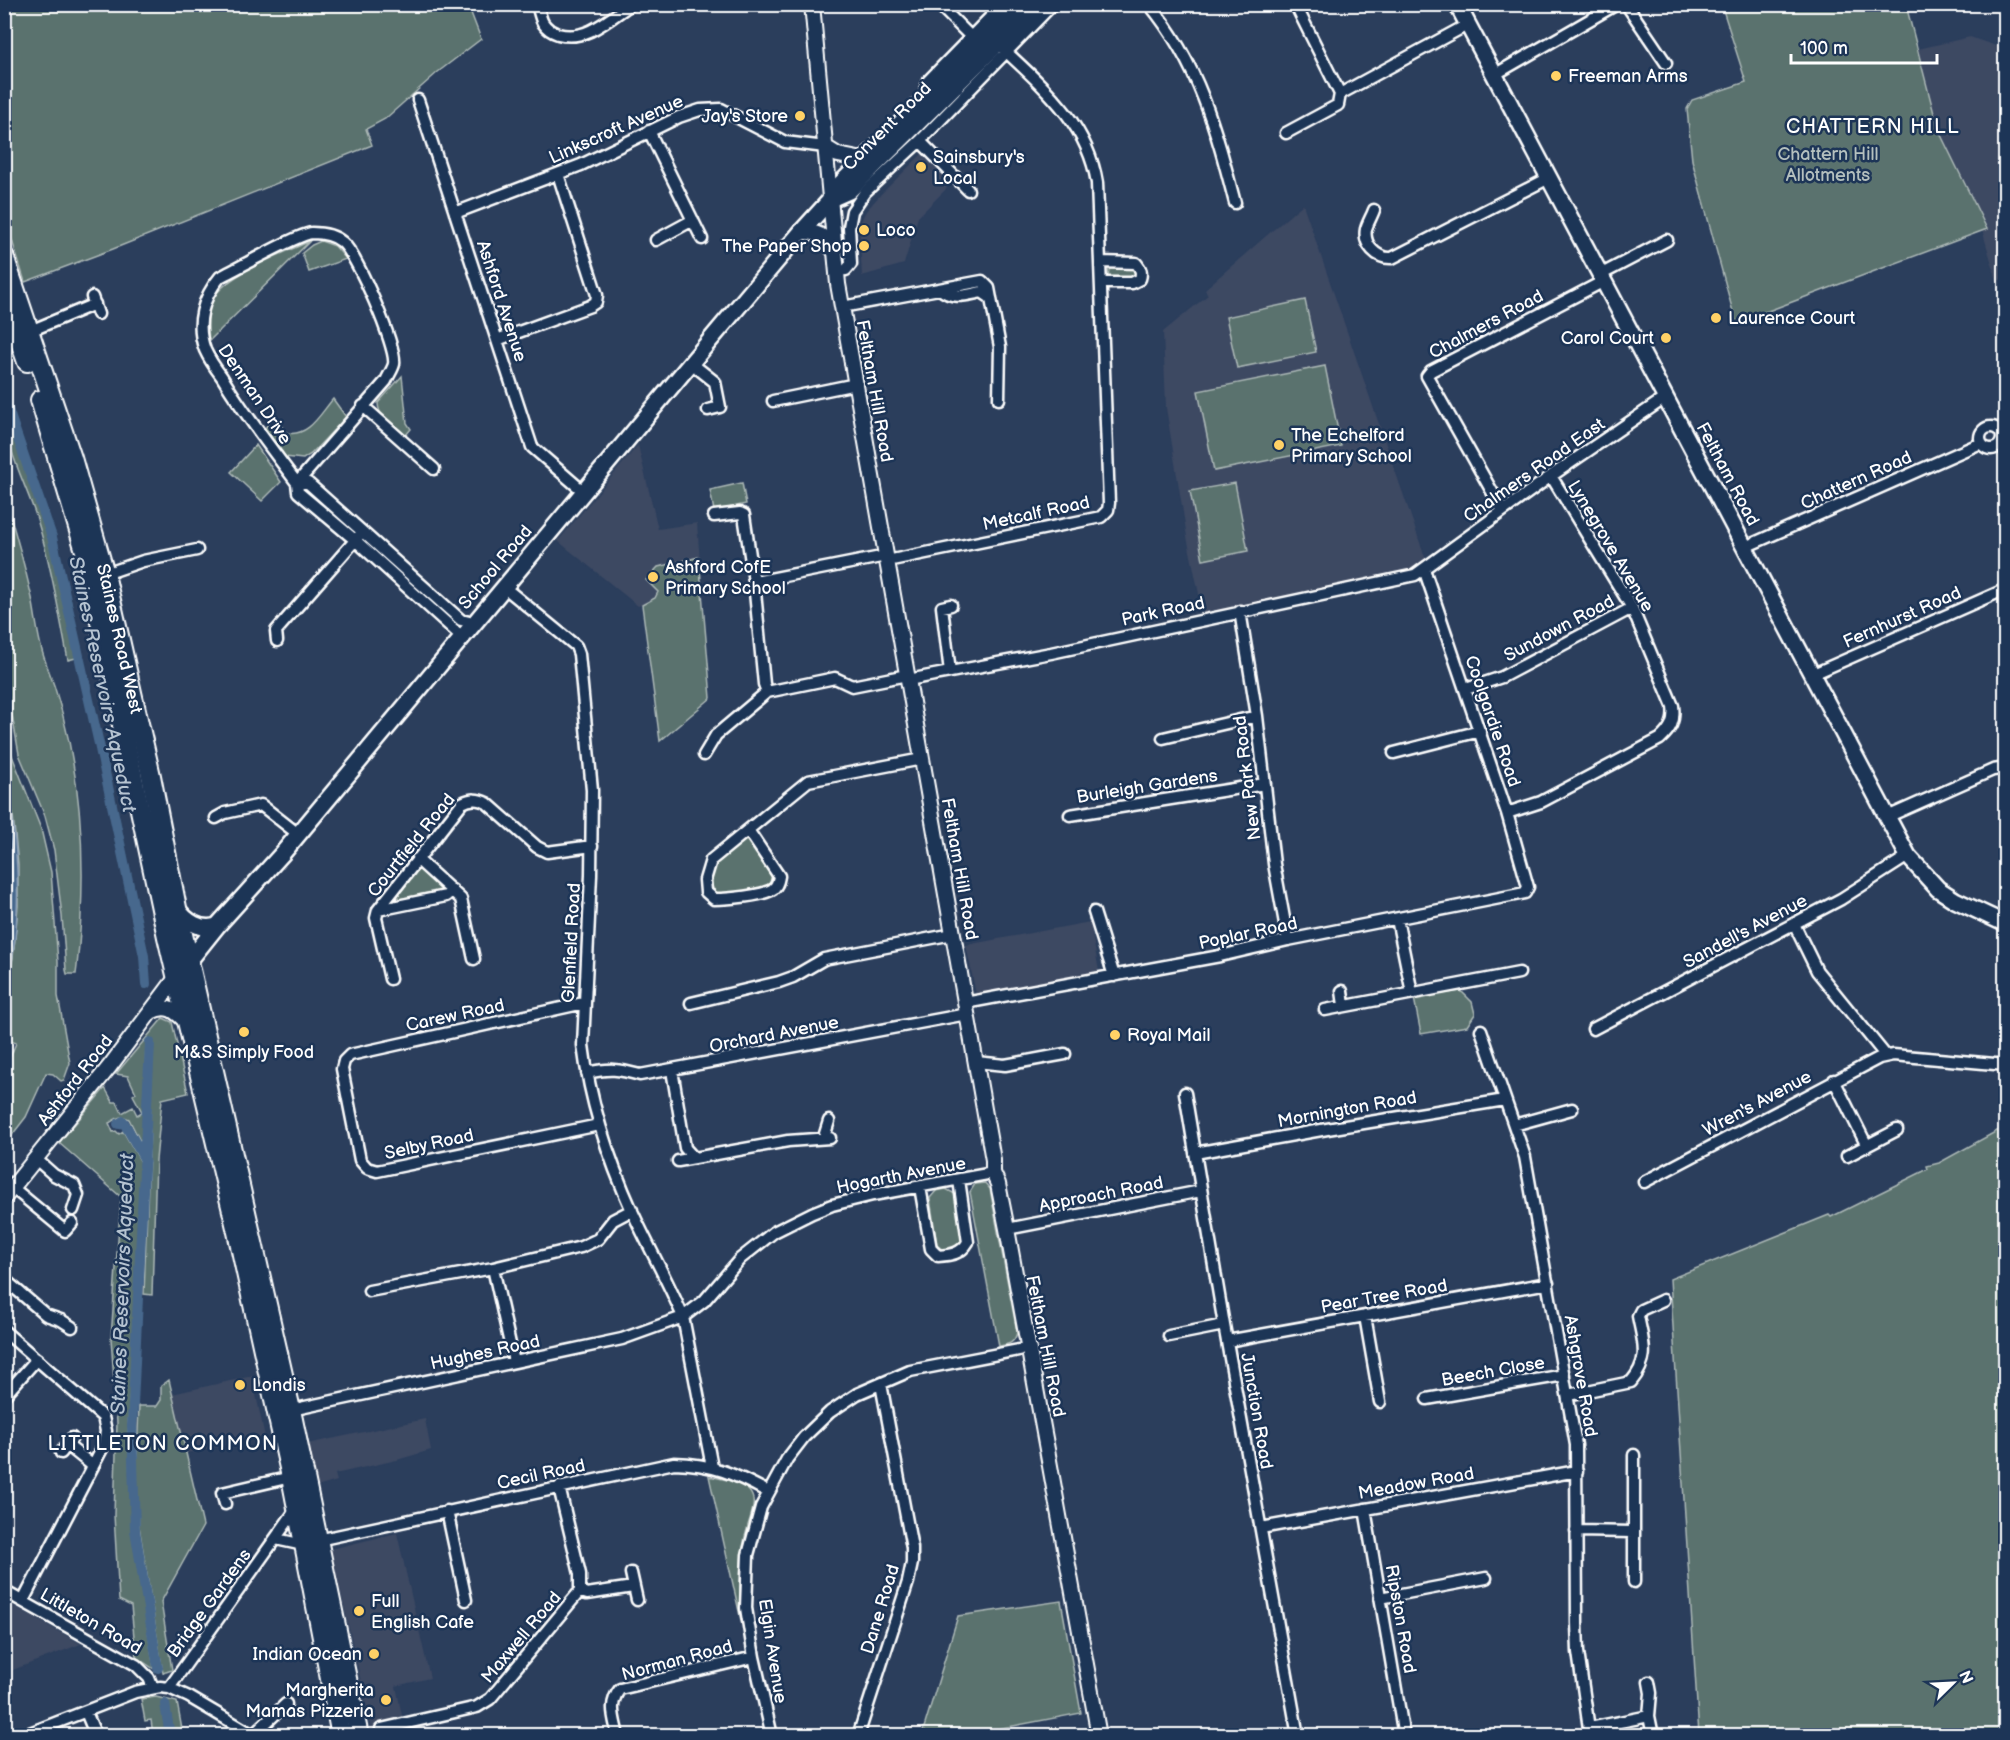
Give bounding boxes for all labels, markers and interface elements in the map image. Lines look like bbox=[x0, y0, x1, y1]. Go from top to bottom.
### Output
scale bar bbox=[1791, 27, 1936, 65]
text: 100 m bbox=[1800, 38, 1848, 59]
place label: Freeman Arms bbox=[1568, 66, 1688, 87]
marker: Freeman Arms bbox=[1549, 69, 1563, 83]
street label: Convent Road bbox=[839, 78, 936, 175]
street label: Linkscroft Avenue bbox=[546, 90, 687, 168]
place label: Jay's Store bbox=[701, 106, 788, 127]
marker: Jay's Store bbox=[793, 109, 807, 123]
district label: CHATTERN HILL bbox=[1786, 115, 1960, 139]
park label: Chattern Hill Allotments bbox=[1777, 144, 1879, 186]
place label: Sainsbury's Local bbox=[933, 147, 1025, 189]
marker: Sainsbury's Local bbox=[914, 160, 928, 174]
place label: Loco bbox=[876, 220, 916, 241]
marker: Loco bbox=[857, 223, 871, 237]
place label: The Paper Shop bbox=[722, 236, 852, 257]
street label: Ashford Avenue bbox=[472, 238, 531, 365]
marker: The Paper Shop bbox=[857, 239, 871, 253]
street label: Chalmers Road bbox=[1426, 286, 1547, 363]
place label: Laurence Court bbox=[1728, 308, 1856, 329]
marker: Laurence Court bbox=[1709, 311, 1723, 325]
street label: Feltham Hill Road bbox=[852, 318, 897, 464]
place label: Carol Court bbox=[1561, 328, 1654, 349]
marker: Carol Court bbox=[1659, 331, 1673, 345]
street label: Denman Drive bbox=[213, 340, 296, 449]
street label: Chalmers Road East bbox=[1460, 413, 1609, 527]
street label: Feltham Road bbox=[1692, 419, 1764, 529]
place label: The Echelford Primary School bbox=[1291, 425, 1412, 467]
marker: The Echelford Primary School bbox=[1272, 438, 1286, 452]
street label: Chattern Road bbox=[1797, 447, 1915, 514]
street label: Lynegrove Avenue bbox=[1563, 477, 1658, 616]
street label: Metcalf Road bbox=[981, 492, 1092, 535]
street label: School Road bbox=[454, 521, 537, 614]
water label: Staines Reservoirs Aqueduct bbox=[63, 554, 141, 815]
place label: Ashford CofE Primary School bbox=[665, 557, 786, 599]
street label: Staines Road West bbox=[92, 561, 147, 716]
marker: Ashford CofE Primary School bbox=[646, 570, 660, 584]
street label: Fernhurst Road bbox=[1840, 582, 1964, 653]
street label: Sundown Road bbox=[1500, 591, 1618, 666]
street label: Park Road bbox=[1120, 592, 1207, 631]
street label: Coolgardie Road bbox=[1460, 653, 1525, 790]
street label: New Park Road bbox=[1229, 714, 1266, 842]
street label: Burleigh Gardens bbox=[1075, 765, 1219, 808]
street label: Courtfield Road bbox=[363, 789, 460, 901]
street label: Feltham Hill Road bbox=[937, 796, 982, 942]
street label: Glenfield Road bbox=[558, 882, 585, 1004]
street label: Sandell's Avenue bbox=[1680, 890, 1811, 973]
street label: Poplar Road bbox=[1197, 913, 1299, 954]
street label: Carew Road bbox=[404, 995, 506, 1036]
street label: Orchard Avenue bbox=[708, 1012, 841, 1057]
marker: M&S Simply Food bbox=[237, 1025, 251, 1039]
place label: Royal Mail bbox=[1127, 1025, 1210, 1046]
marker: Royal Mail bbox=[1108, 1028, 1122, 1042]
street label: Ashford Road bbox=[33, 1031, 117, 1130]
place label: M&S Simply Food bbox=[174, 1042, 314, 1063]
street label: Wren's Avenue bbox=[1699, 1066, 1815, 1141]
street label: Mornington Road bbox=[1276, 1087, 1418, 1132]
street label: Selby Road bbox=[382, 1125, 476, 1164]
water label: Staines Reservoirs Aqueduct bbox=[106, 1152, 140, 1415]
street label: Hogarth Avenue bbox=[835, 1153, 968, 1198]
street label: Approach Road bbox=[1037, 1172, 1165, 1217]
street label: Feltham Hill Road bbox=[1021, 1273, 1070, 1419]
street label: Pear Tree Road bbox=[1319, 1275, 1449, 1318]
street label: Ashgrove Road bbox=[1559, 1314, 1602, 1439]
street label: Hughes Road bbox=[428, 1331, 542, 1374]
street label: Junction Road bbox=[1236, 1351, 1277, 1471]
street label: Beech Close bbox=[1440, 1352, 1547, 1391]
place label: Londis bbox=[252, 1375, 306, 1396]
marker: Londis bbox=[233, 1378, 247, 1392]
district label: LITTLETON COMMON bbox=[47, 1432, 279, 1456]
street label: Cecil Road bbox=[495, 1455, 587, 1494]
street label: Meadow Road bbox=[1357, 1463, 1476, 1504]
street label: Bridge Gardens bbox=[163, 1545, 256, 1662]
street label: Dane Road bbox=[857, 1562, 904, 1656]
street label: Ripston Road bbox=[1381, 1563, 1420, 1675]
street label: Littleton Road bbox=[36, 1584, 145, 1659]
street label: Maxwell Road bbox=[477, 1587, 566, 1687]
place label: Full English Cafe bbox=[371, 1591, 474, 1633]
street label: Elgin Avenue bbox=[754, 1597, 791, 1705]
marker: Full English Cafe bbox=[352, 1604, 366, 1618]
street label: Norman Road bbox=[619, 1636, 735, 1685]
place label: Indian Ocean bbox=[252, 1644, 362, 1665]
marker: Indian Ocean bbox=[367, 1647, 381, 1661]
north arrow bbox=[1923, 1653, 1983, 1713]
text: N bbox=[1954, 1668, 1976, 1687]
place label: Margherita Mamas Pizzeria bbox=[245, 1680, 374, 1722]
marker: Margherita Mamas Pizzeria bbox=[379, 1693, 393, 1707]

